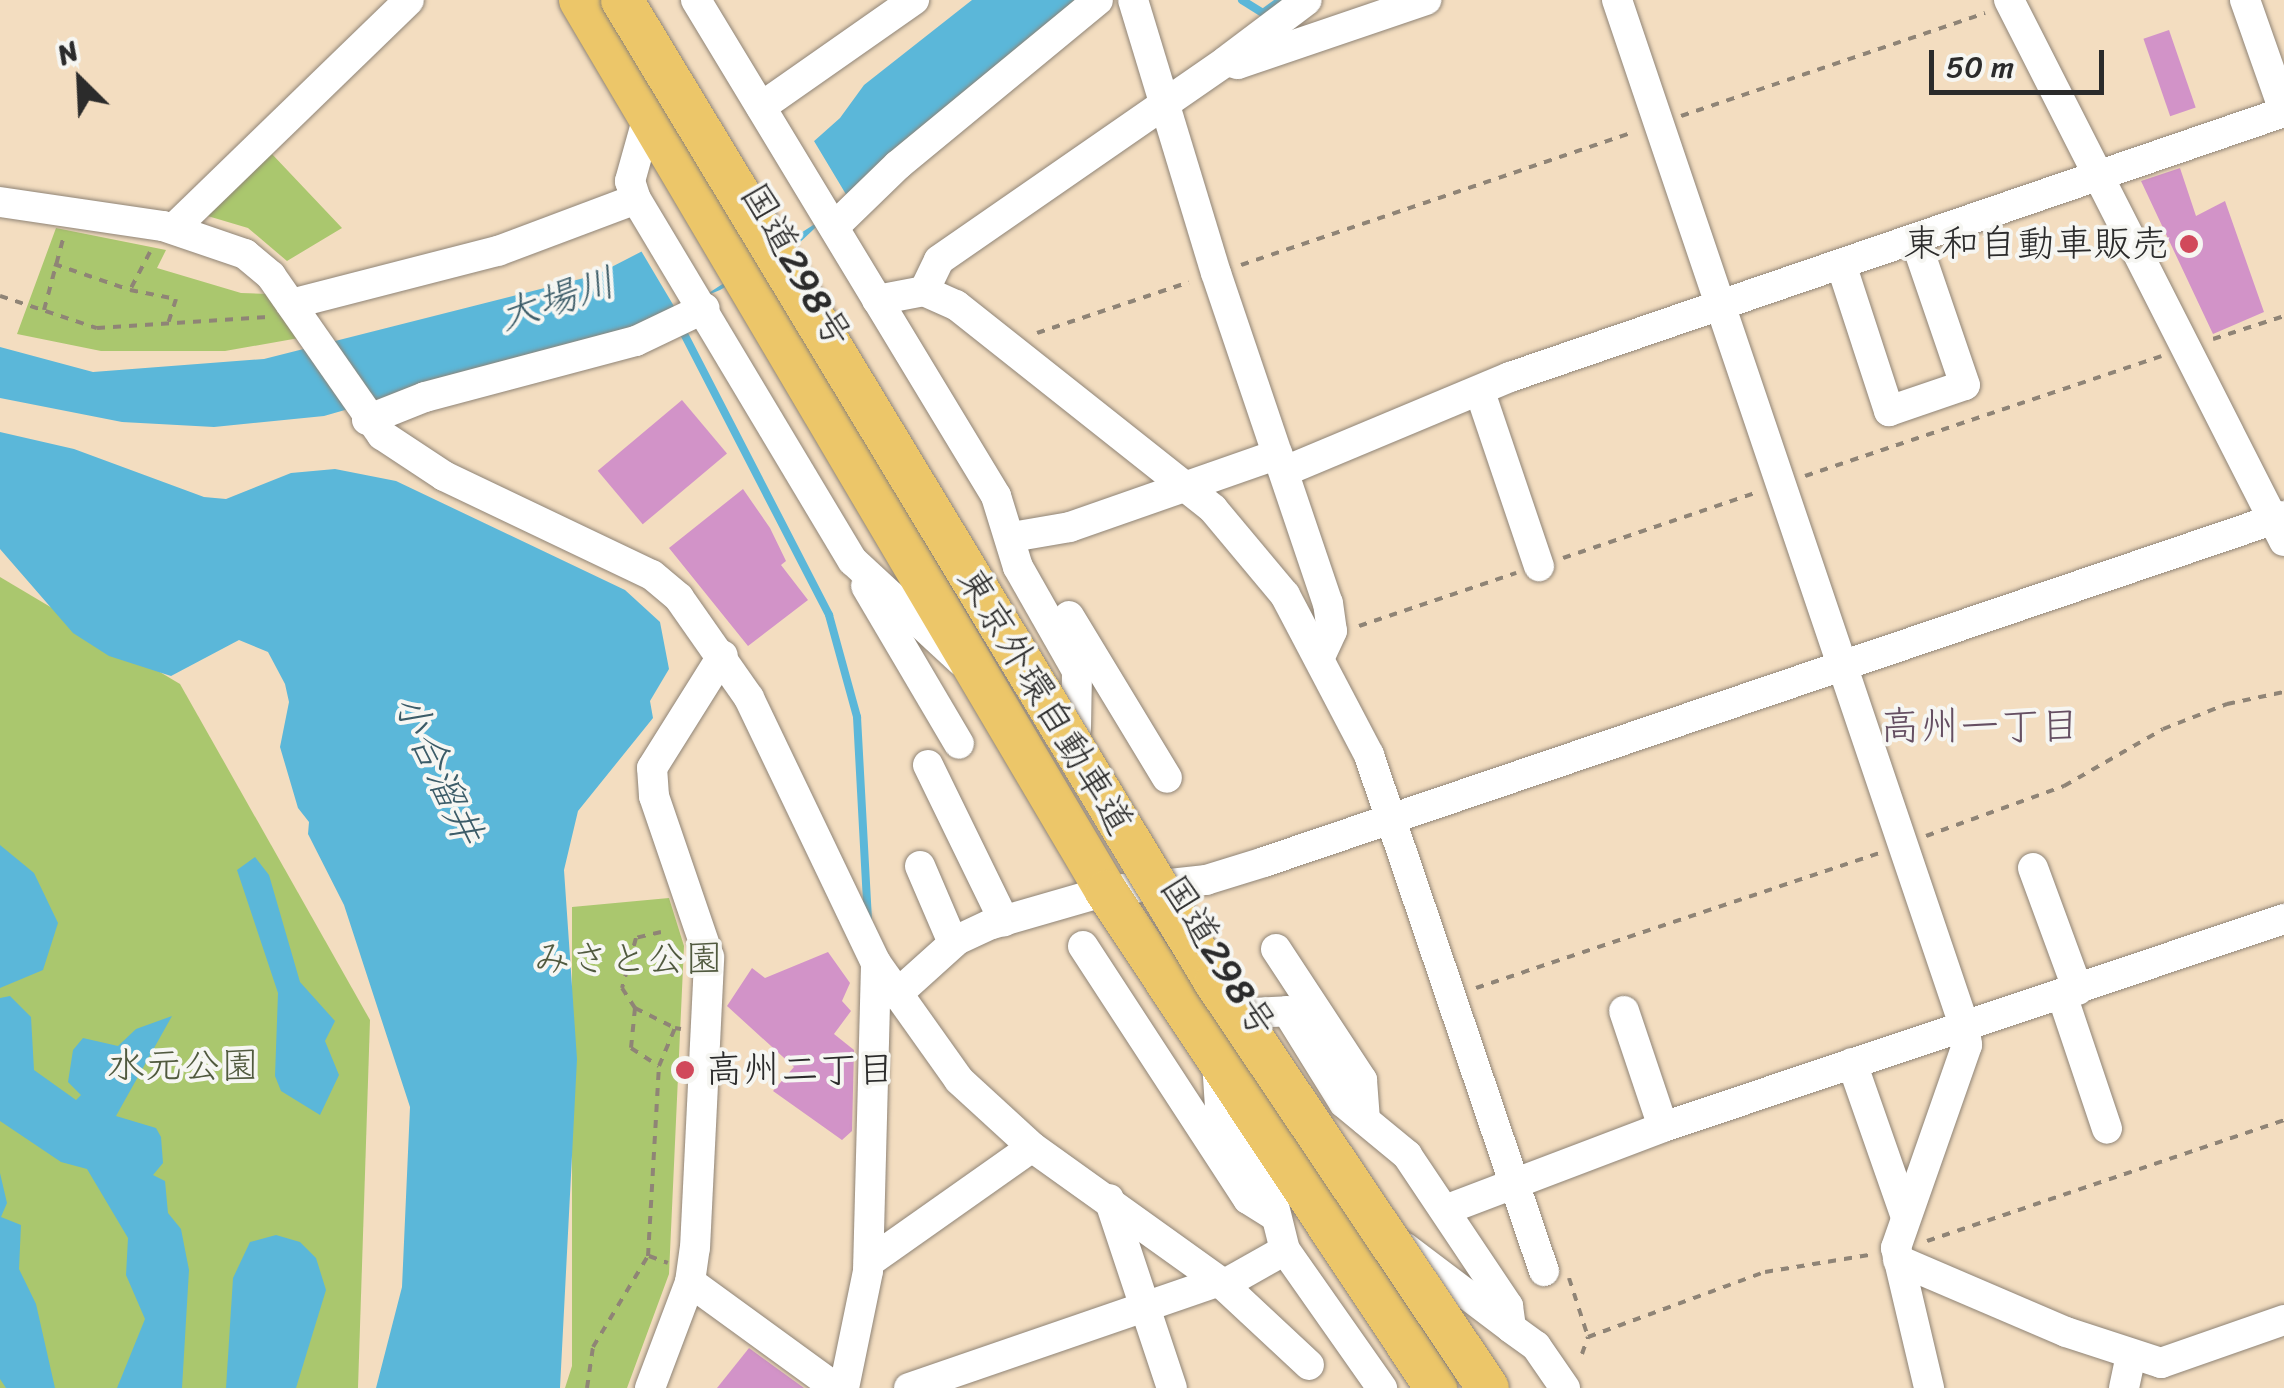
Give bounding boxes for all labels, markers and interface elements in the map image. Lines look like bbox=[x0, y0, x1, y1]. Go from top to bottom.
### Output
text: N bbox=[49, 26, 86, 78]
north arrow bbox=[30, 30, 130, 130]
scale bar bbox=[1934, 30, 2109, 92]
text: 50 m bbox=[1946, 40, 2014, 94]
street label: 国道298号 bbox=[731, 175, 861, 355]
place label: 東和自動車販売 bbox=[1903, 221, 2169, 267]
marker: 東和自動車販売 bbox=[2178, 233, 2200, 255]
water label: 大場川 bbox=[493, 258, 621, 340]
street label: 東京外環自動車道 bbox=[947, 559, 1143, 843]
water label: 小合溜井 bbox=[384, 686, 492, 852]
district label: 高州一丁目 bbox=[1880, 702, 2080, 750]
street label: 国道298号 bbox=[1150, 867, 1286, 1045]
park label: みさと公園 bbox=[533, 936, 723, 982]
park label: 水元公園 bbox=[107, 1043, 259, 1089]
place label: 高州二丁目 bbox=[705, 1047, 895, 1093]
marker: 高州二丁目 bbox=[674, 1059, 696, 1081]

